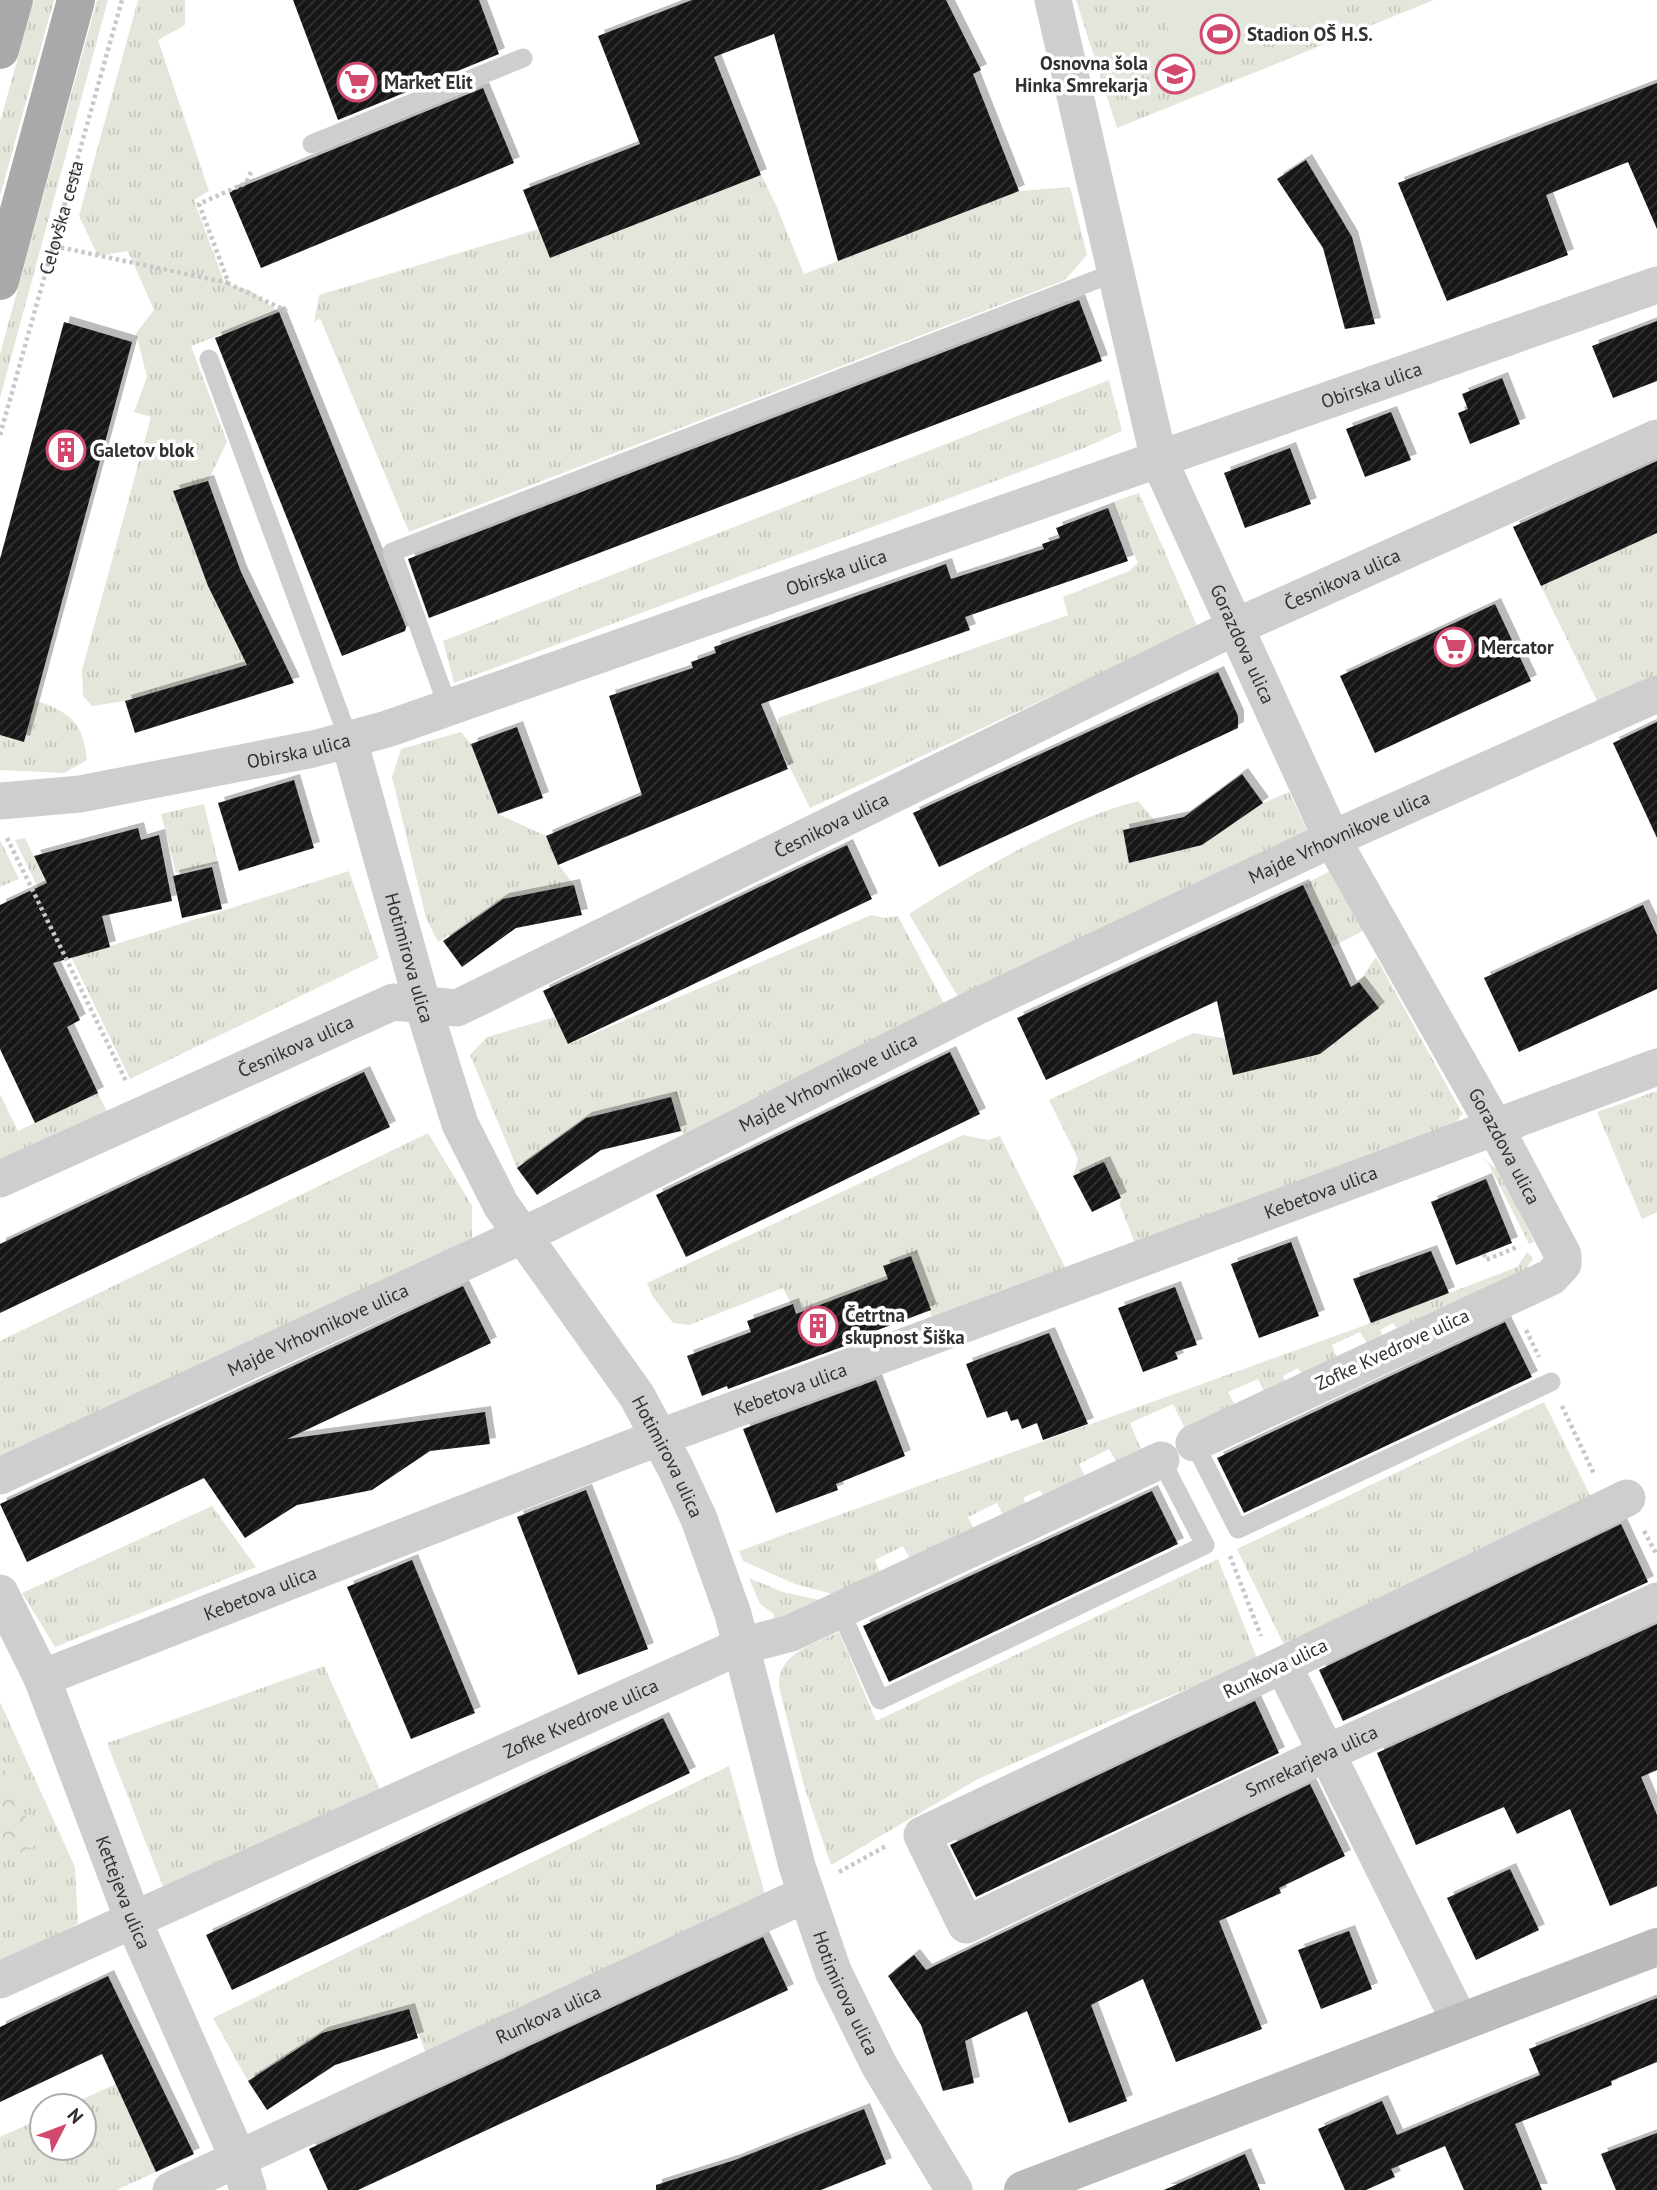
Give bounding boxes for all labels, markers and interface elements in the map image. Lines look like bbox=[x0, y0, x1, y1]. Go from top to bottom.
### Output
sports icon: Stadion OŠ H.S. bbox=[1199, 13, 1241, 55]
place label: Stadion OŠ H.S. bbox=[1247, 22, 1373, 46]
place label: Osnovna šola Hinka Smrekarja bbox=[1015, 51, 1148, 97]
school or university icon: Osnovna šola Hinka Smrekarja bbox=[1154, 53, 1196, 95]
supermarket icon: Market Elit bbox=[336, 61, 378, 103]
place label: Market Elit bbox=[384, 70, 473, 94]
street label: Celovška cesta bbox=[34, 157, 88, 277]
street label: Obirska ulica bbox=[1318, 356, 1425, 414]
building icon: Galetov blok bbox=[45, 429, 87, 471]
place label: Galetov blok bbox=[93, 438, 195, 462]
street label: Obirska ulica bbox=[782, 543, 890, 601]
street label: Česnikova ulica bbox=[1280, 543, 1404, 616]
street label: Gorazdova ulica bbox=[1205, 580, 1281, 707]
supermarket icon: Mercator bbox=[1433, 626, 1475, 668]
place label: Mercator bbox=[1481, 635, 1554, 659]
street label: Obirska ulica bbox=[245, 727, 353, 774]
street label: Majde Vrhovnikove ulica bbox=[1245, 785, 1433, 889]
street label: Česnikova ulica bbox=[770, 787, 893, 863]
street label: Hotimirova ulica bbox=[380, 890, 440, 1026]
street label: Česnikova ulica bbox=[234, 1009, 357, 1083]
street label: Majde Vrhovnikove ulica bbox=[735, 1027, 921, 1137]
street label: Gorazdova ulica bbox=[1463, 1084, 1546, 1208]
street label: Kebetova ulica bbox=[1261, 1160, 1381, 1224]
street label: Majde Vrhovnikove ulica bbox=[223, 1277, 412, 1382]
place label: Četrtna skupnost Šiška bbox=[845, 1303, 965, 1349]
street label: Zofke Kvedrove ulica bbox=[1311, 1303, 1473, 1395]
building icon: Četrtna skupnost Šiška bbox=[797, 1305, 839, 1347]
street label: Kebetova ulica bbox=[730, 1357, 850, 1421]
street label: Hotimirova ulica bbox=[627, 1391, 709, 1521]
street label: Kebetova ulica bbox=[200, 1560, 320, 1626]
street label: Runkova ulica bbox=[1219, 1632, 1331, 1704]
street label: Zofke Kvedrove ulica bbox=[499, 1673, 662, 1764]
street label: Smrekarjeva ulica bbox=[1241, 1719, 1381, 1802]
street label: Kettejeva ulica bbox=[91, 1832, 156, 1953]
street label: Hotimirova ulica bbox=[808, 1928, 884, 2059]
street label: Runkova ulica bbox=[492, 1979, 604, 2049]
north arrow bbox=[28, 2092, 98, 2162]
text: N bbox=[63, 2103, 89, 2128]

